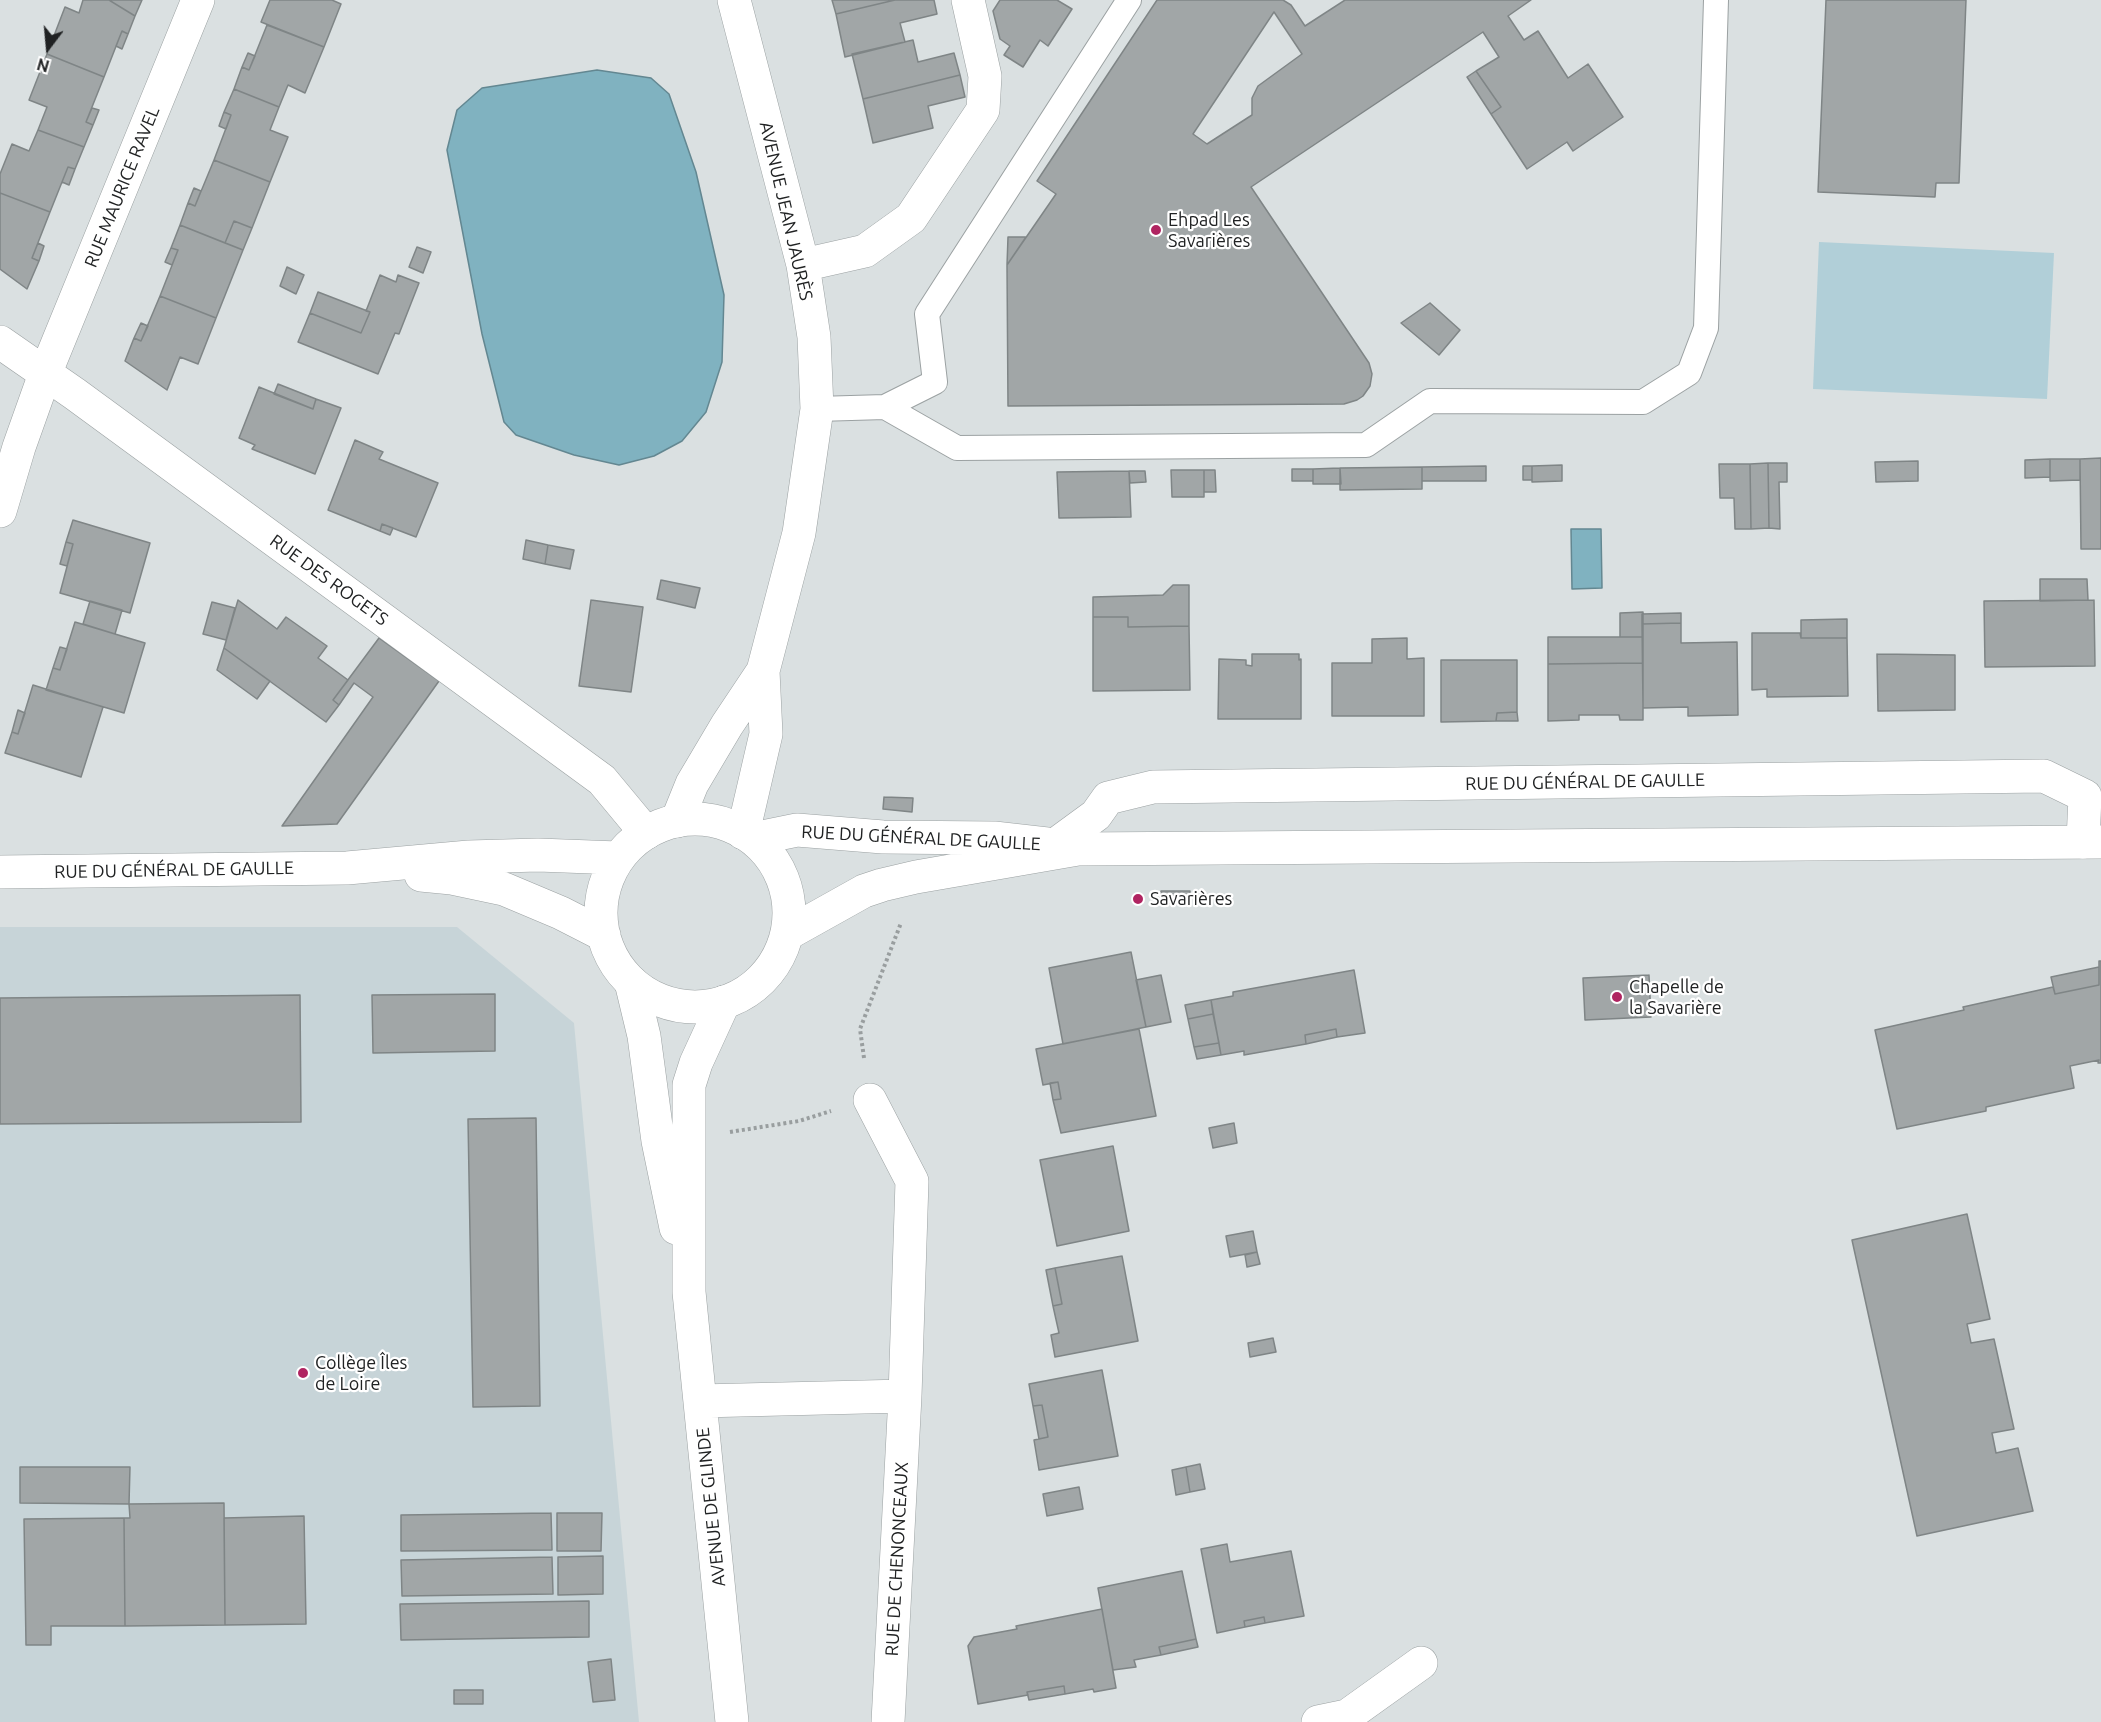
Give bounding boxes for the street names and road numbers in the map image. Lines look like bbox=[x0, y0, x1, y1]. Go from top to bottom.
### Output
street label: RUE MAURICE RAVEL bbox=[80, 103, 164, 271]
street label: AVENUE JEAN JAURÈS bbox=[755, 119, 817, 303]
street label: RUE DES ROGETS bbox=[266, 530, 392, 630]
street label: RUE DU GÉNÉRAL DE GAULLE bbox=[1465, 769, 1705, 795]
street label: RUE DU GÉNÉRAL DE GAULLE bbox=[801, 821, 1041, 855]
street label: RUE DU GÉNÉRAL DE GAULLE bbox=[54, 857, 294, 883]
street label: AVENUE DE GLINDE bbox=[692, 1426, 730, 1588]
street label: RUE DE CHENONCEAUX bbox=[881, 1461, 913, 1657]

